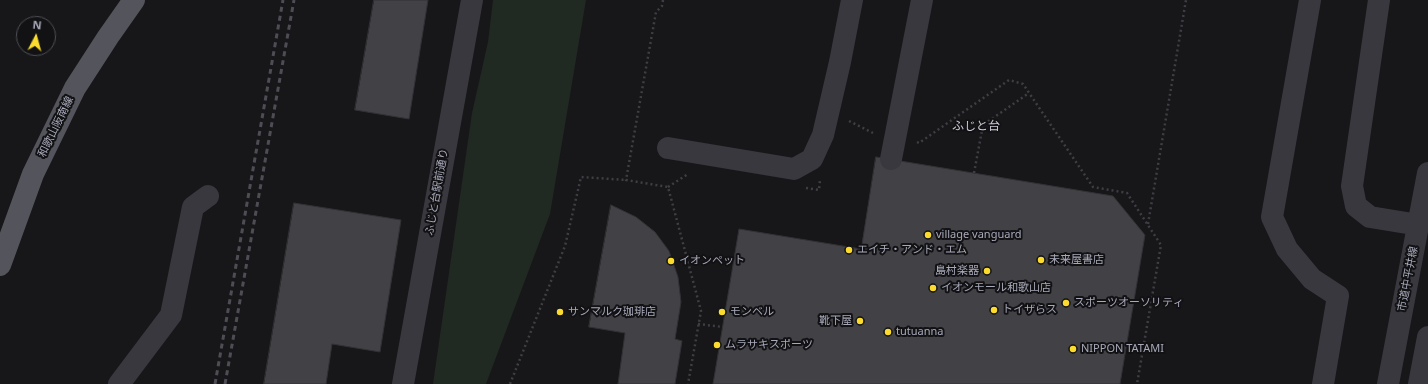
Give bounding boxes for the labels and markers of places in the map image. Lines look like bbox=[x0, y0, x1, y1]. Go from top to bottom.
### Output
place label: village vanguard bbox=[936, 228, 1021, 242]
marker: village vanguard bbox=[923, 230, 933, 240]
place label: エイチ・アンド・エム bbox=[857, 243, 967, 257]
marker: エイチ・アンド・エム bbox=[844, 245, 854, 255]
place label: 未来屋書店 bbox=[1049, 253, 1104, 267]
place label: イオンペット bbox=[679, 254, 745, 268]
marker: 未来屋書店 bbox=[1036, 255, 1046, 265]
marker: イオンペット bbox=[666, 256, 676, 266]
place label: 島村楽器 bbox=[935, 264, 979, 278]
marker: 島村楽器 bbox=[982, 266, 992, 276]
place label: イオンモール和歌山店 bbox=[941, 281, 1051, 295]
marker: イオンモール和歌山店 bbox=[928, 283, 938, 293]
place label: スポーツオーソリティ bbox=[1074, 296, 1184, 310]
marker: スポーツオーソリティ bbox=[1061, 298, 1071, 308]
place label: トイザらス bbox=[1002, 303, 1057, 317]
place label: サンマルク珈琲店 bbox=[568, 305, 656, 319]
place label: モンベル bbox=[730, 305, 774, 319]
marker: トイザらス bbox=[989, 305, 999, 315]
marker: サンマルク珈琲店 bbox=[555, 307, 565, 317]
marker: モンベル bbox=[717, 307, 727, 317]
place label: 靴下屋 bbox=[819, 314, 852, 328]
marker: 靴下屋 bbox=[855, 316, 865, 326]
place label: tutuanna bbox=[896, 325, 943, 339]
marker: tutuanna bbox=[883, 327, 893, 337]
place label: ムラサキスポーツ bbox=[725, 338, 813, 352]
marker: ムラサキスポーツ bbox=[712, 340, 722, 350]
place label: NIPPON TATAMI bbox=[1081, 342, 1164, 356]
marker: NIPPON TATAMI bbox=[1068, 344, 1078, 354]

